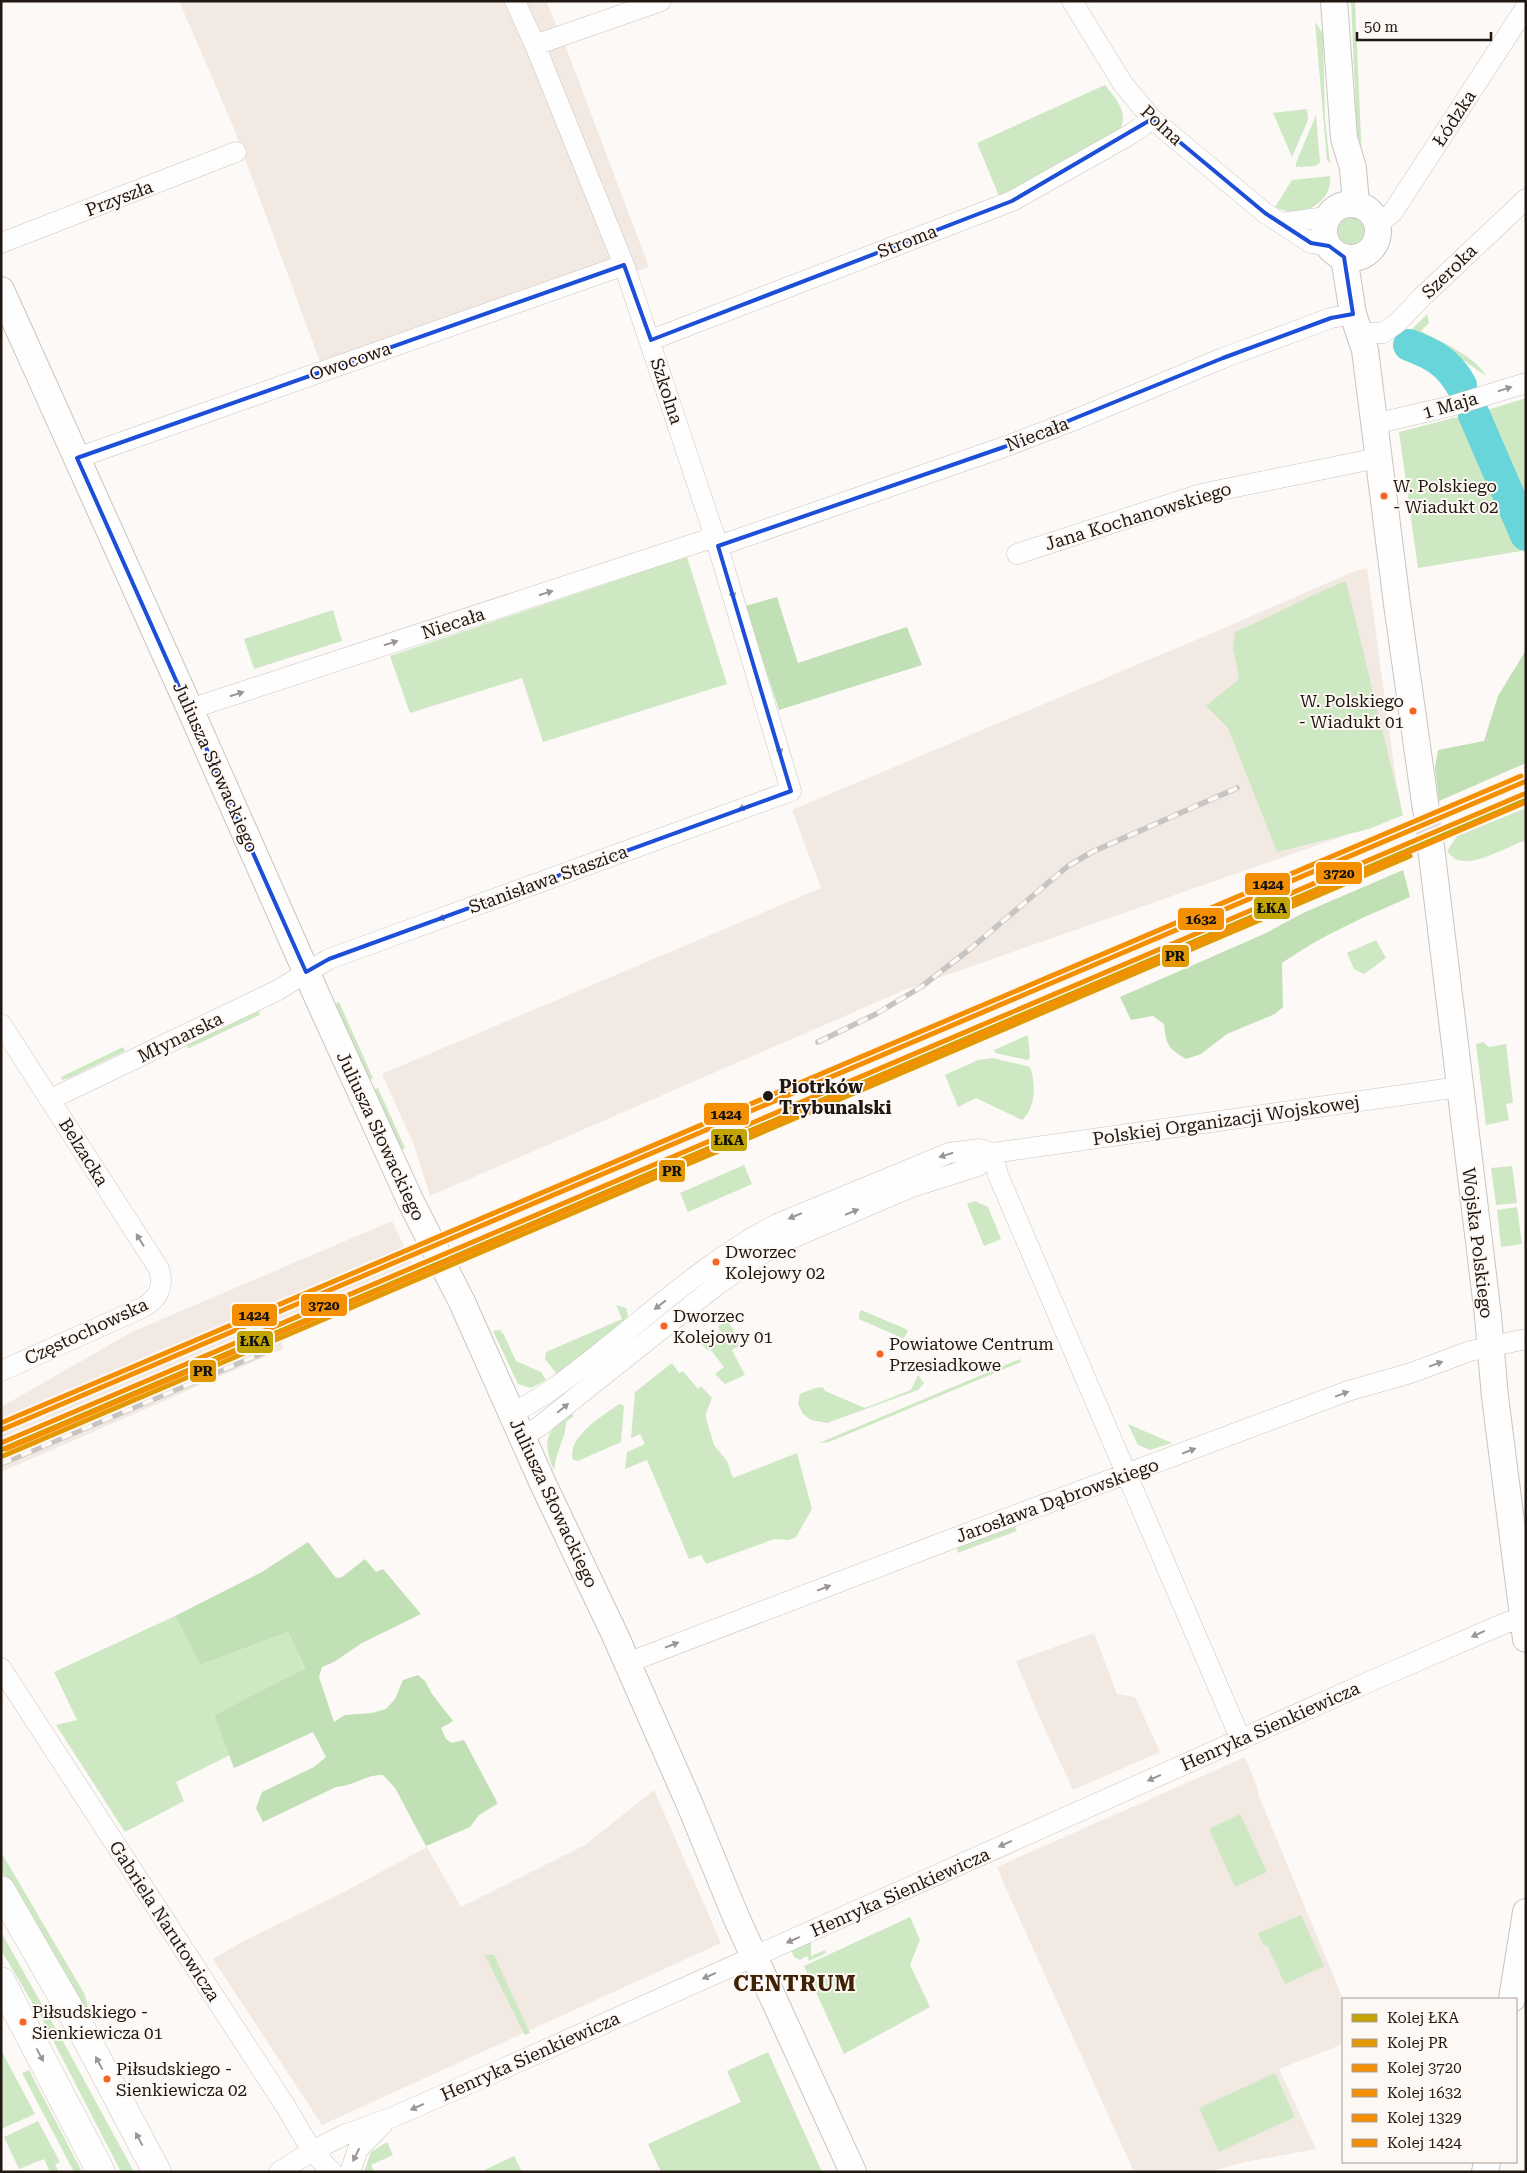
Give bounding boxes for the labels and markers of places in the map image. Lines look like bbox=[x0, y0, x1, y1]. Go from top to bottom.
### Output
place label: W. Polskiego - Wiadukt 02 bbox=[1393, 476, 1498, 517]
marker: W. Polskiego - Wiadukt 02 bbox=[1379, 491, 1389, 501]
place label: W. Polskiego - Wiadukt 01 bbox=[1299, 691, 1404, 732]
marker: W. Polskiego - Wiadukt 01 bbox=[1408, 706, 1418, 716]
place label: Piotrków Trybunalski bbox=[779, 1076, 892, 1118]
marker: Piotrków Trybunalski bbox=[761, 1089, 775, 1103]
place label: Dworzec Kolejowy 02 bbox=[725, 1242, 825, 1283]
marker: Dworzec Kolejowy 02 bbox=[711, 1257, 721, 1267]
place label: Dworzec Kolejowy 01 bbox=[673, 1306, 773, 1347]
marker: Dworzec Kolejowy 01 bbox=[659, 1321, 669, 1331]
place label: Powiatowe Centrum Przesiadkowe bbox=[889, 1334, 1054, 1375]
marker: Powiatowe Centrum Przesiadkowe bbox=[875, 1349, 885, 1359]
place label: Piłsudskiego - Sienkiewicza 01 bbox=[32, 2002, 163, 2043]
marker: Piłsudskiego - Sienkiewicza 01 bbox=[18, 2017, 28, 2027]
place label: Piłsudskiego - Sienkiewicza 02 bbox=[116, 2059, 247, 2100]
marker: Piłsudskiego - Sienkiewicza 02 bbox=[102, 2074, 112, 2084]

